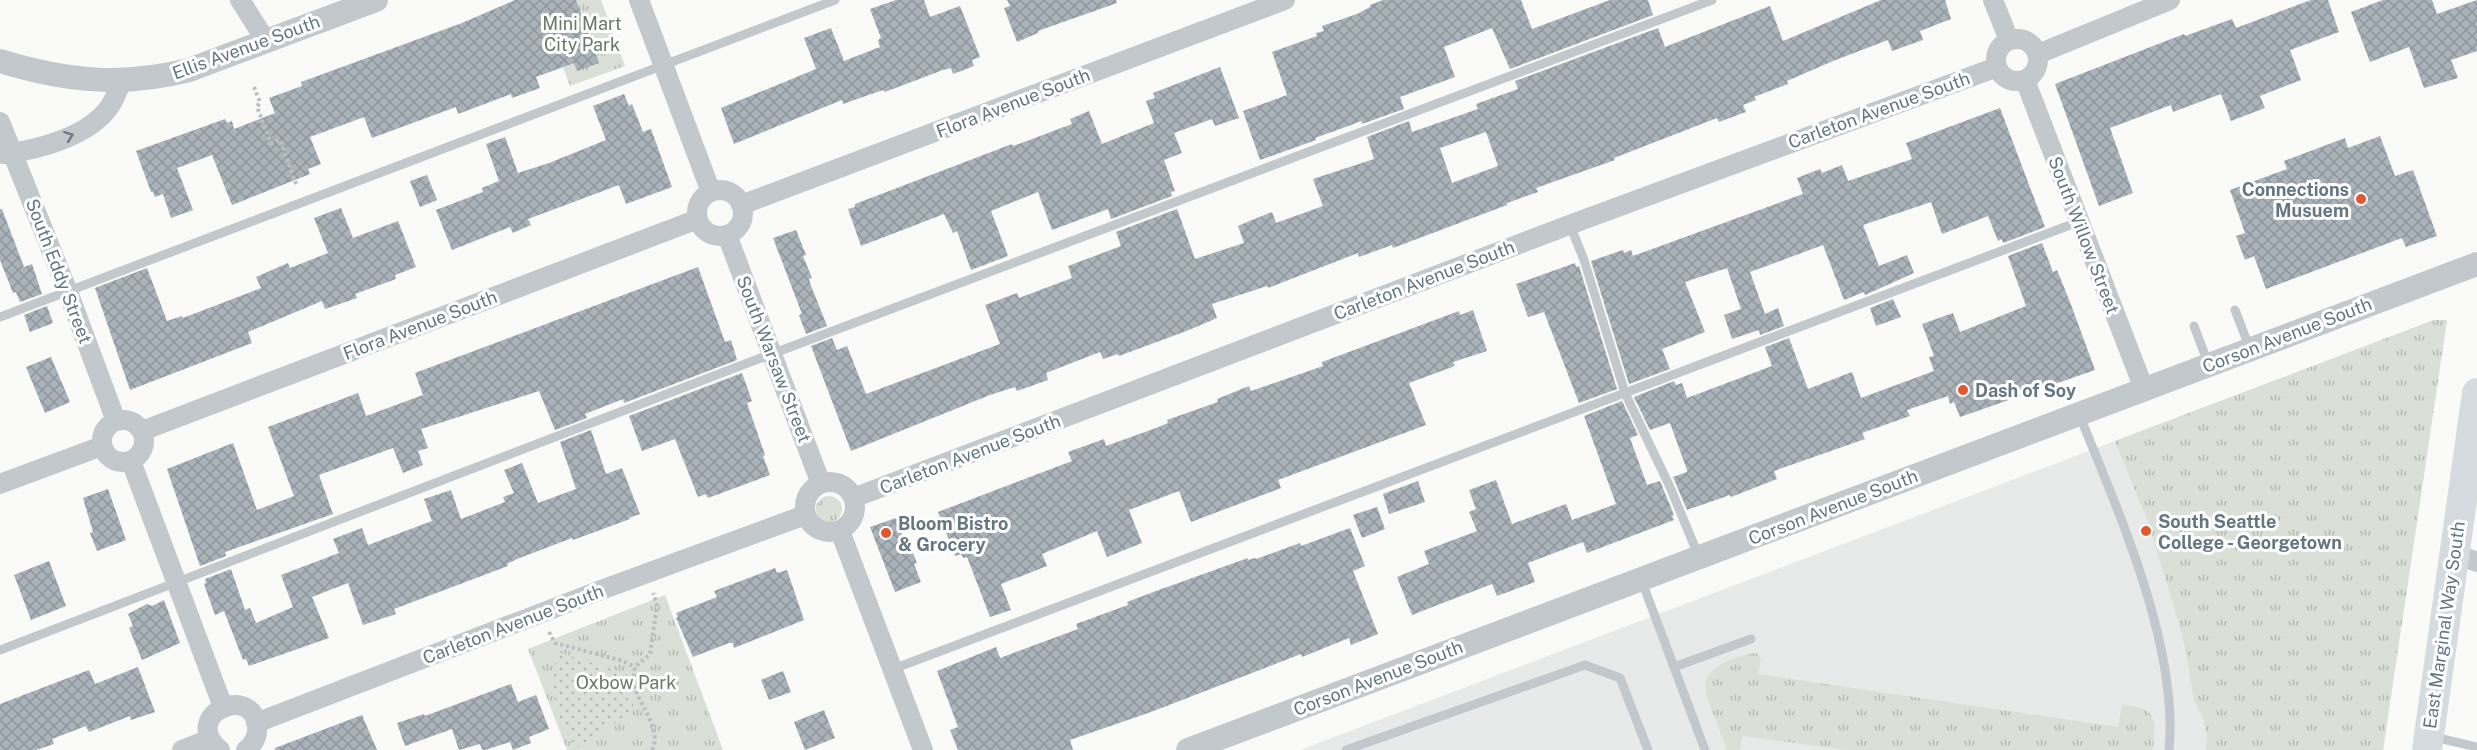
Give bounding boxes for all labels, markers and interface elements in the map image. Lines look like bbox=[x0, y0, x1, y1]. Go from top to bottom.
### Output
street label: Ellis Avenue South bbox=[169, 11, 323, 83]
park label: Mini Mart City Park bbox=[542, 13, 622, 55]
street label: Flora Avenue South bbox=[933, 64, 1093, 142]
street label: Carleton Avenue South bbox=[1785, 67, 1973, 153]
one-way arrow bbox=[62, 131, 73, 143]
street label: South Willow Street bbox=[2044, 153, 2124, 317]
place label: Connections Musuem bbox=[2242, 179, 2349, 221]
marker: Connections Musuem bbox=[2354, 192, 2368, 206]
street label: South Eddy Street bbox=[22, 196, 96, 346]
street label: Carleton Avenue South bbox=[1331, 236, 1517, 324]
street label: South Warsaw Street bbox=[732, 273, 816, 445]
street label: Flora Avenue South bbox=[340, 286, 500, 364]
street label: Corson Avenue South bbox=[2199, 293, 2375, 377]
place label: Dash of Soy bbox=[1975, 380, 2076, 401]
marker: Dash of Soy bbox=[1956, 383, 1970, 397]
street label: Carleton Avenue South bbox=[877, 410, 1063, 498]
street label: Corson Avenue South bbox=[1745, 465, 1921, 549]
place label: South Seattle College - Georgetown bbox=[2158, 511, 2342, 553]
place label: Bloom Bistro & Grocery bbox=[898, 513, 1008, 555]
street label: East Marginal Way South bbox=[2419, 520, 2469, 730]
marker: South Seattle College - Georgetown bbox=[2139, 524, 2153, 538]
marker: Bloom Bistro & Grocery bbox=[879, 526, 893, 540]
street label: Carleton Avenue South bbox=[420, 580, 606, 668]
street label: Corson Avenue South bbox=[1290, 636, 1466, 720]
park label: Oxbow Park bbox=[576, 672, 676, 693]

